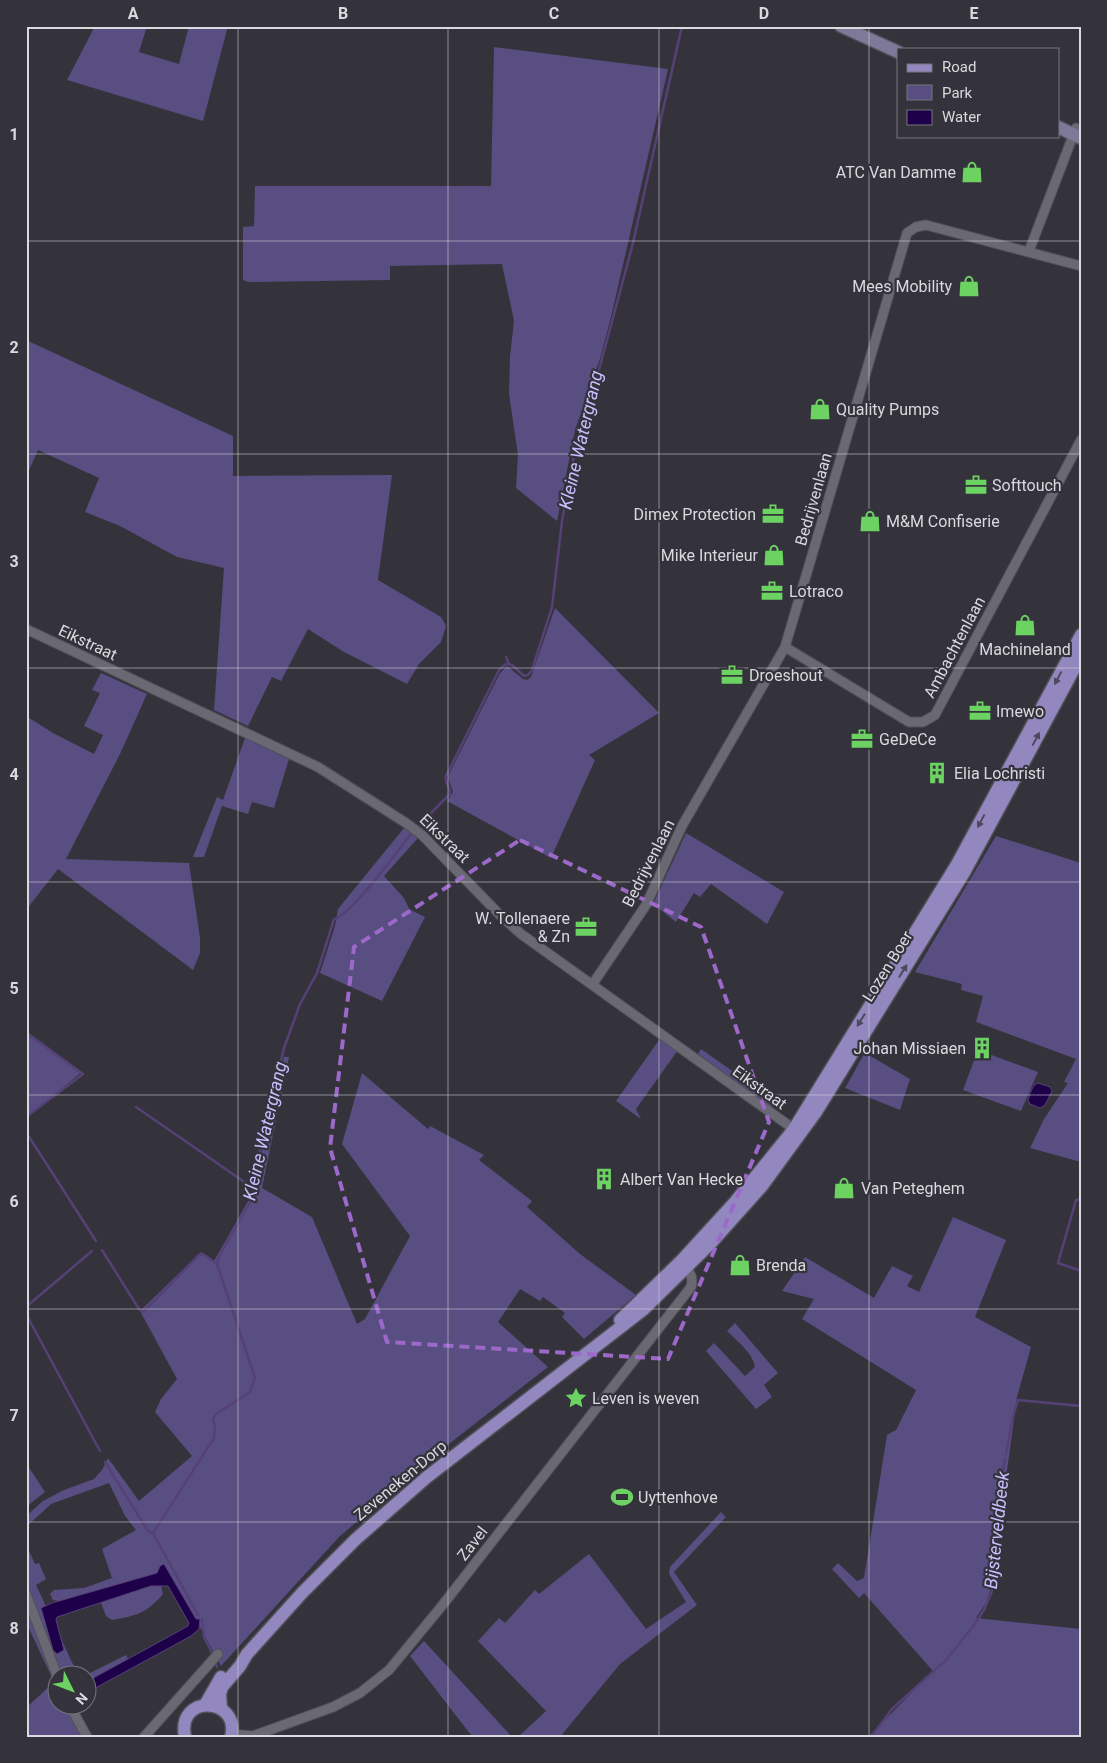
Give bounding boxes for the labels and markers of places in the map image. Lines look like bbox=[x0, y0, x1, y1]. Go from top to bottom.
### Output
shop icon: ATC Van Damme bbox=[959, 159, 985, 185]
place label: ATC Van Damme bbox=[836, 163, 956, 182]
shop icon: Mees Mobility bbox=[956, 273, 982, 299]
place label: Mees Mobility bbox=[852, 277, 952, 296]
shop icon: Quality Pumps bbox=[807, 396, 833, 422]
place label: Quality Pumps bbox=[836, 400, 939, 419]
office icon: Softtouch bbox=[963, 472, 989, 498]
place label: Softtouch bbox=[992, 476, 1062, 495]
office icon: Dimex Protection bbox=[760, 501, 786, 527]
place label: Dimex Protection bbox=[634, 505, 756, 524]
shop icon: M&M Confiserie bbox=[857, 508, 883, 534]
place label: M&M Confiserie bbox=[886, 512, 1000, 531]
shop icon: Mike Interieur bbox=[761, 542, 787, 568]
place label: Mike Interieur bbox=[661, 546, 759, 565]
office icon: Lotraco bbox=[759, 578, 785, 604]
place label: Lotraco bbox=[789, 582, 843, 601]
shop icon: Machineland bbox=[1012, 612, 1038, 638]
place label: Machineland bbox=[979, 640, 1071, 659]
office icon: Droeshout bbox=[719, 662, 745, 688]
place label: Droeshout bbox=[749, 666, 823, 685]
office icon: Imewo bbox=[967, 698, 993, 724]
place label: Imewo bbox=[996, 702, 1044, 721]
office icon: GeDeCe bbox=[849, 726, 875, 752]
place label: GeDeCe bbox=[879, 730, 936, 749]
building icon: Elia Lochristi bbox=[924, 760, 950, 786]
place label: Elia Lochristi bbox=[954, 764, 1045, 783]
place label: W. Tollenaere & Zn bbox=[475, 909, 570, 946]
office icon: W. Tollenaere & Zn bbox=[573, 914, 599, 940]
building icon: Johan Missiaen bbox=[969, 1035, 995, 1061]
place label: Johan Missiaen bbox=[853, 1039, 966, 1058]
building icon: Albert Van Hecke bbox=[591, 1166, 617, 1192]
place label: Albert Van Hecke bbox=[620, 1170, 743, 1189]
shop icon: Van Peteghem bbox=[831, 1175, 857, 1201]
place label: Van Peteghem bbox=[861, 1179, 965, 1198]
shop icon: Brenda bbox=[727, 1252, 753, 1278]
place label: Brenda bbox=[756, 1256, 806, 1275]
place icon: Leven is weven bbox=[563, 1385, 589, 1411]
place label: Leven is weven bbox=[592, 1389, 699, 1408]
sports icon: Uyttenhove bbox=[609, 1484, 635, 1510]
place label: Uyttenhove bbox=[638, 1488, 718, 1507]

